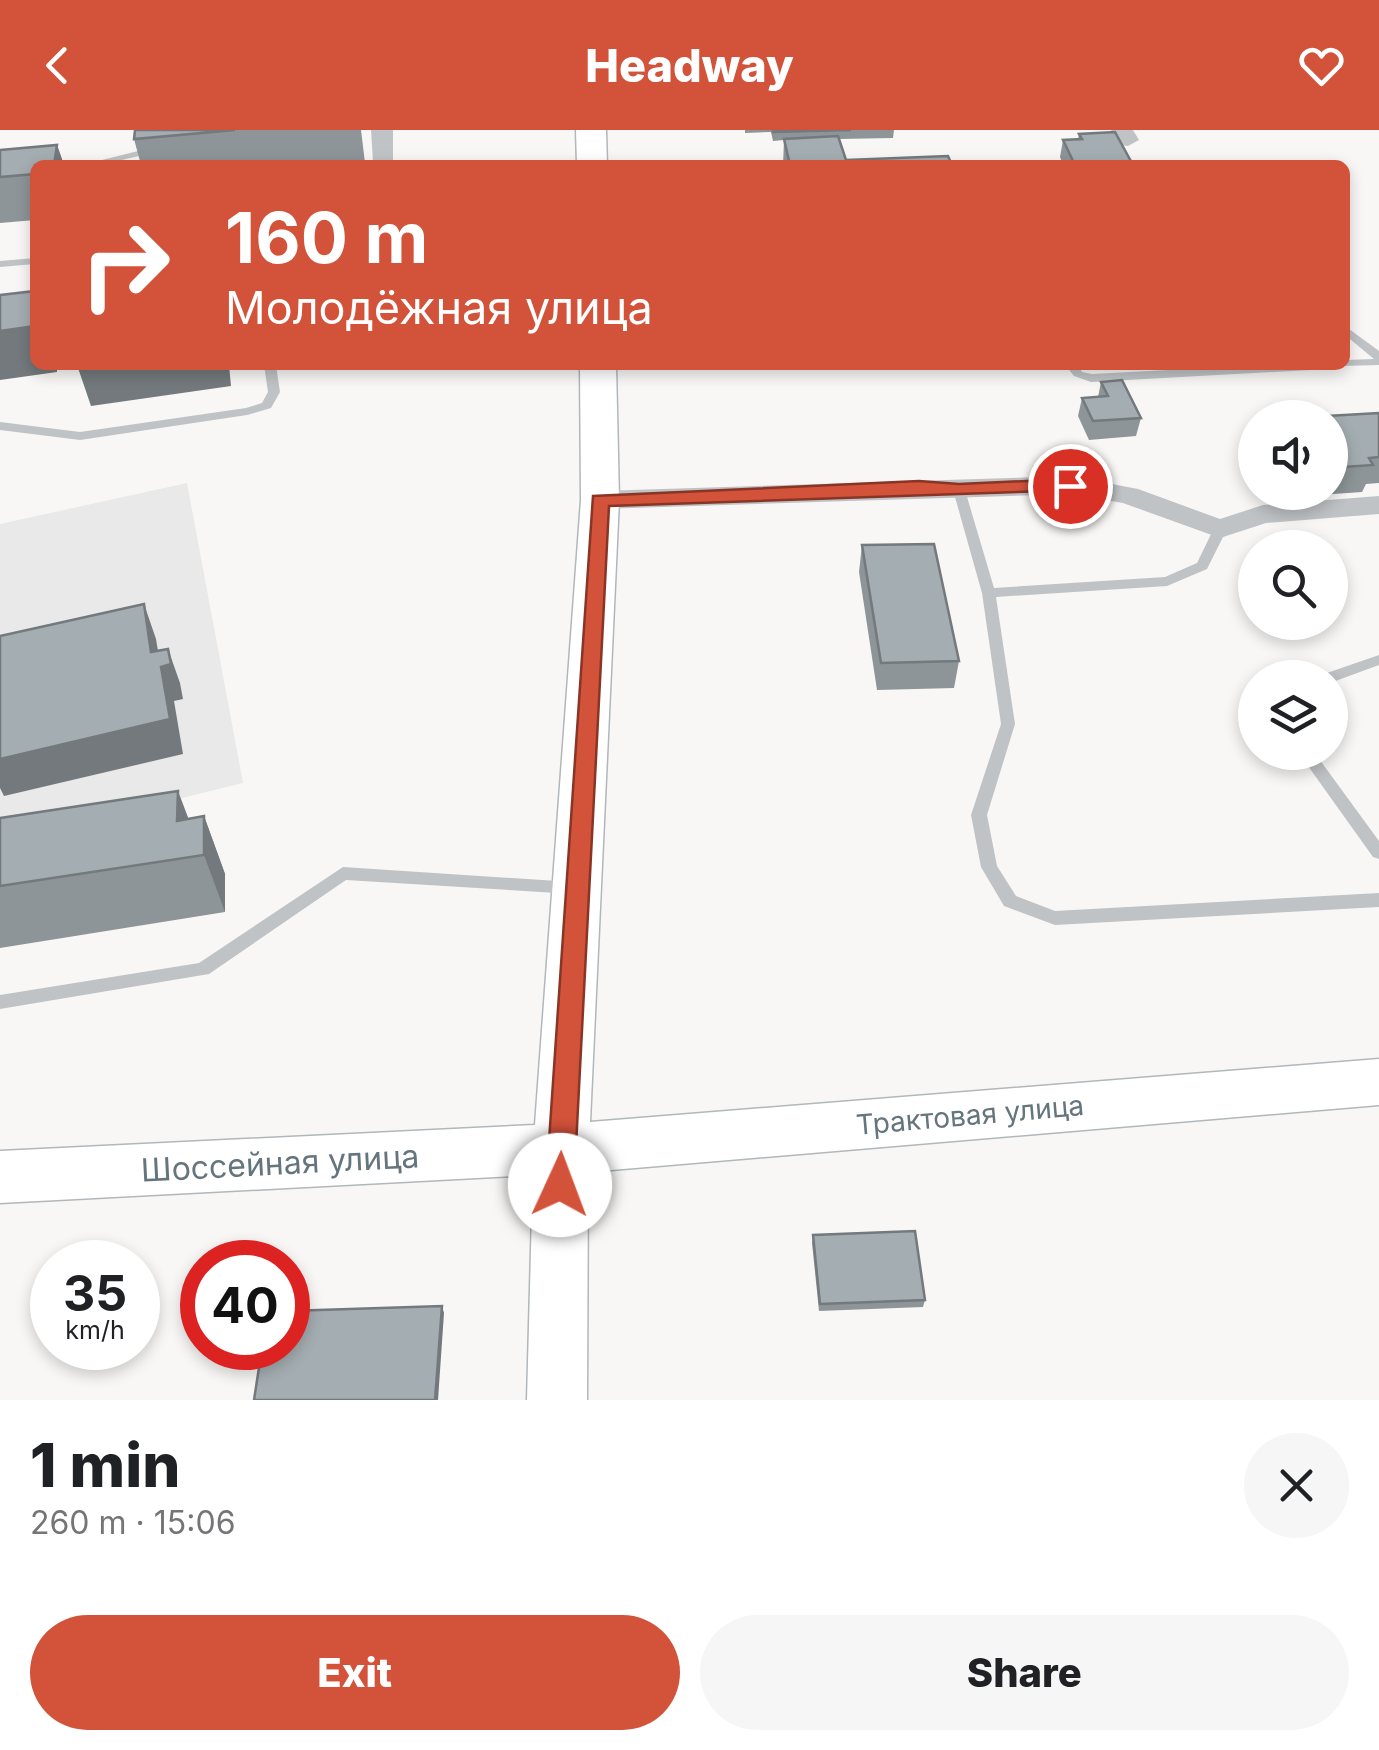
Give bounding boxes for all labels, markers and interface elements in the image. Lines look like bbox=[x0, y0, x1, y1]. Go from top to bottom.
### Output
icon: back bbox=[30, 38, 85, 93]
text: Headway bbox=[585, 38, 794, 93]
icon: heart bbox=[1294, 38, 1349, 93]
text: 160 m bbox=[225, 195, 428, 280]
icon: right bbox=[60, 200, 190, 330]
text: Молодёжная улица bbox=[225, 280, 653, 335]
map controls bbox=[1238, 400, 1348, 770]
button: sound bbox=[1238, 400, 1348, 510]
pin bbox=[1028, 444, 1113, 529]
icon: arrive bbox=[1043, 459, 1098, 514]
button: search bbox=[1238, 530, 1348, 640]
button: layers bbox=[1238, 660, 1348, 770]
street label: Трактовая улица bbox=[855, 1088, 1085, 1142]
position arrow bbox=[508, 1133, 612, 1237]
street label: Шоссейная улица bbox=[140, 1136, 420, 1190]
speed limit sign: 40 bbox=[180, 1240, 310, 1370]
text: 35 bbox=[63, 1263, 127, 1323]
text: km/h bbox=[65, 1315, 125, 1345]
text: 1 min bbox=[30, 1429, 180, 1501]
button: close bbox=[1244, 1433, 1349, 1538]
text: 260 m · 15:06 bbox=[30, 1503, 236, 1542]
button: Exit bbox=[30, 1615, 680, 1730]
button: Share bbox=[700, 1615, 1349, 1730]

